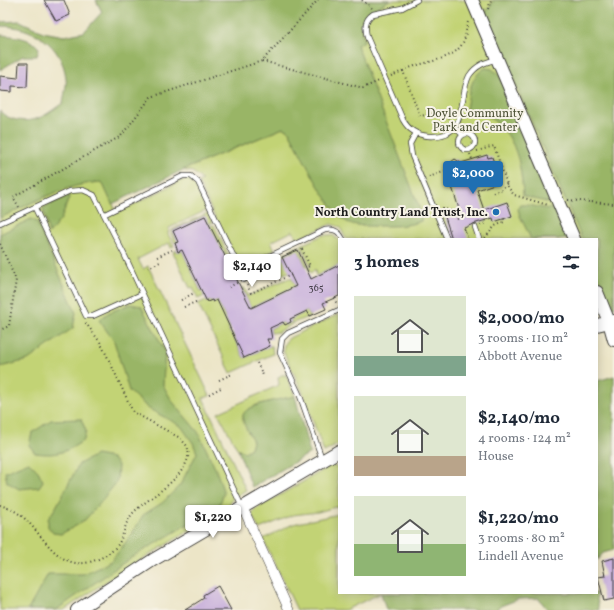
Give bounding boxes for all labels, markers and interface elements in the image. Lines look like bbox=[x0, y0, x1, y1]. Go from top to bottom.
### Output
park label: Doyle Community Park and Center bbox=[427, 106, 524, 136]
pin: $2,000 bbox=[440, 161, 506, 195]
text: $2,000 bbox=[452, 165, 494, 183]
place label: North Country Land Trust, Inc. bbox=[315, 205, 488, 221]
marker: North Country Land Trust, Inc. bbox=[491, 207, 501, 217]
text: 3 homes bbox=[354, 251, 419, 274]
icon: filters bbox=[560, 251, 582, 273]
pin: $2,140 bbox=[219, 254, 285, 288]
text: $2,140 bbox=[233, 258, 271, 276]
house number: 365 bbox=[309, 281, 324, 295]
text: $2,000/mo bbox=[478, 307, 564, 330]
icon: home bbox=[386, 312, 434, 360]
text: 3 rooms · 110 m² bbox=[478, 330, 568, 348]
text: Abbott Avenue bbox=[478, 348, 562, 366]
text: $2,140/mo bbox=[478, 407, 560, 430]
icon: home bbox=[386, 412, 434, 460]
text: 4 rooms · 124 m² bbox=[478, 430, 571, 448]
text: House bbox=[478, 448, 514, 466]
pin: $1,220 bbox=[180, 505, 246, 539]
text: $1,220/mo bbox=[478, 507, 559, 530]
text: $1,220 bbox=[194, 509, 232, 527]
icon: home bbox=[386, 512, 434, 560]
text: 3 rooms · 80 m² bbox=[478, 530, 565, 548]
text: Lindell Avenue bbox=[478, 548, 563, 566]

